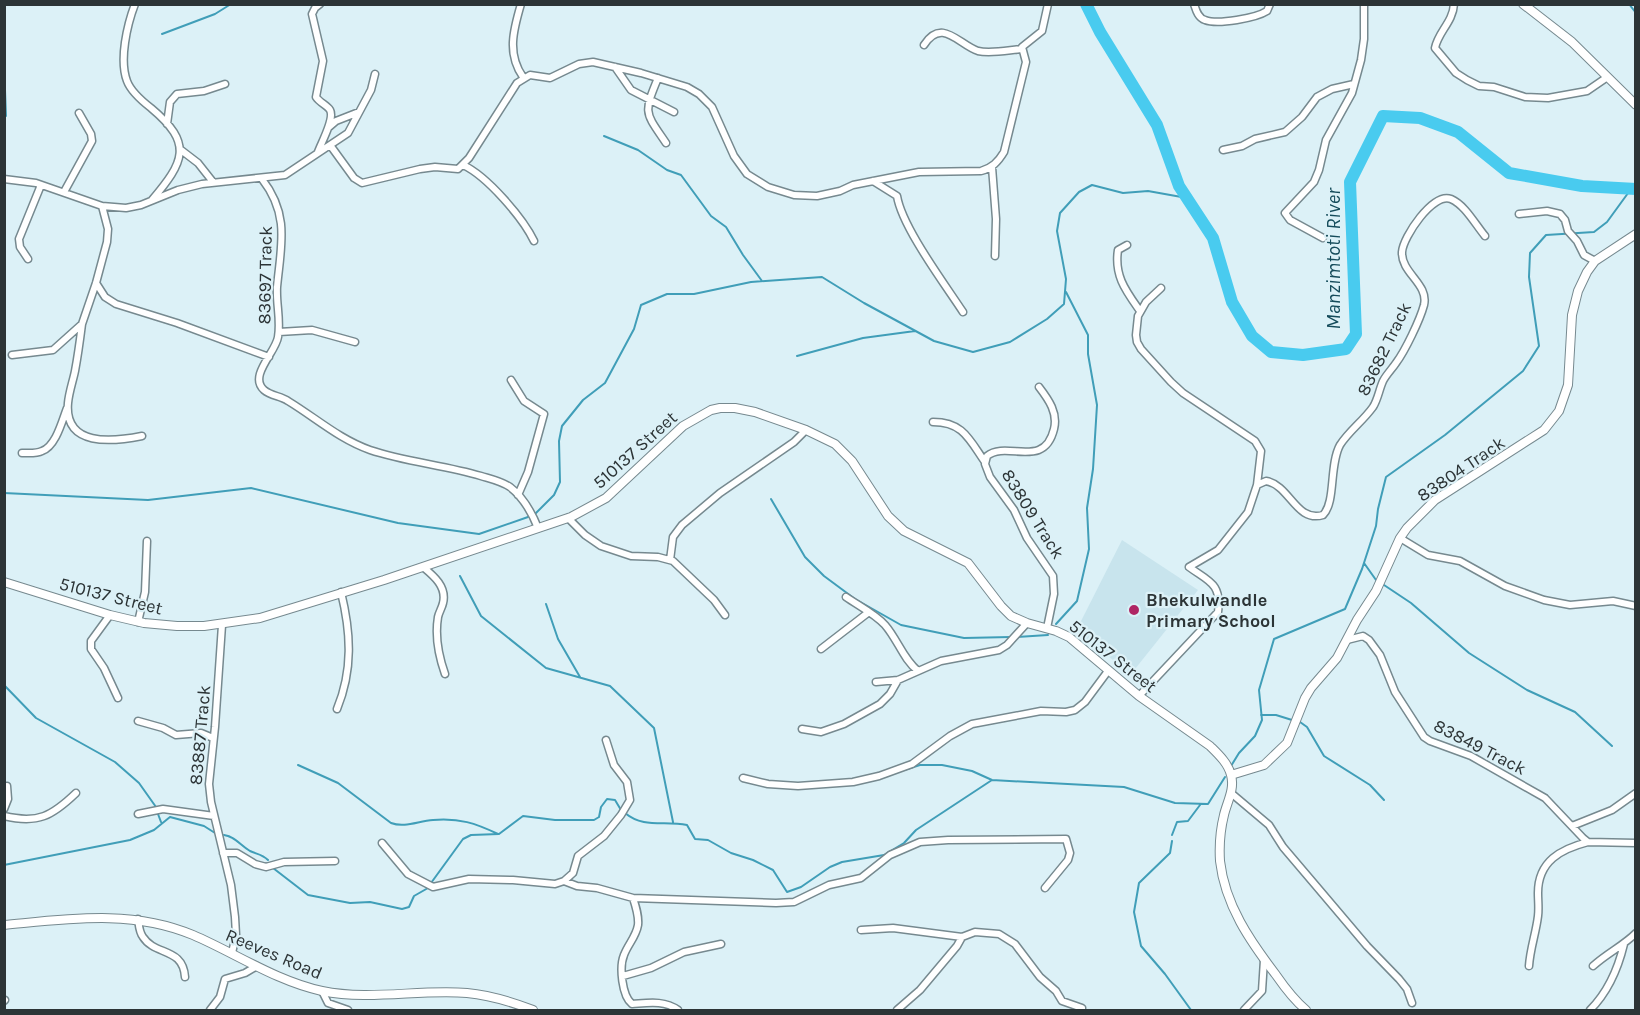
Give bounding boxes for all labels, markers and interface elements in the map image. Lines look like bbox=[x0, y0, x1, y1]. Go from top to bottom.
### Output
water label: Manzimtoti River bbox=[1322, 187, 1345, 330]
street label: 83697 Track bbox=[253, 225, 277, 325]
street label: 83682 Track bbox=[1352, 299, 1416, 399]
street label: 510137 Street bbox=[588, 406, 682, 493]
street label: 83804 Track bbox=[1413, 432, 1509, 506]
street label: 83809 Track bbox=[997, 465, 1069, 563]
street label: 510137 Street bbox=[57, 573, 165, 619]
place label: Bhekulwandle Primary School bbox=[1146, 589, 1276, 632]
marker: Bhekulwandle Primary School bbox=[1127, 603, 1141, 617]
street label: 510137 Street bbox=[1065, 615, 1162, 697]
street label: 83887 Track bbox=[185, 684, 215, 786]
street label: 83849 Track bbox=[1430, 714, 1530, 780]
street label: Reeves Road bbox=[222, 924, 326, 984]

